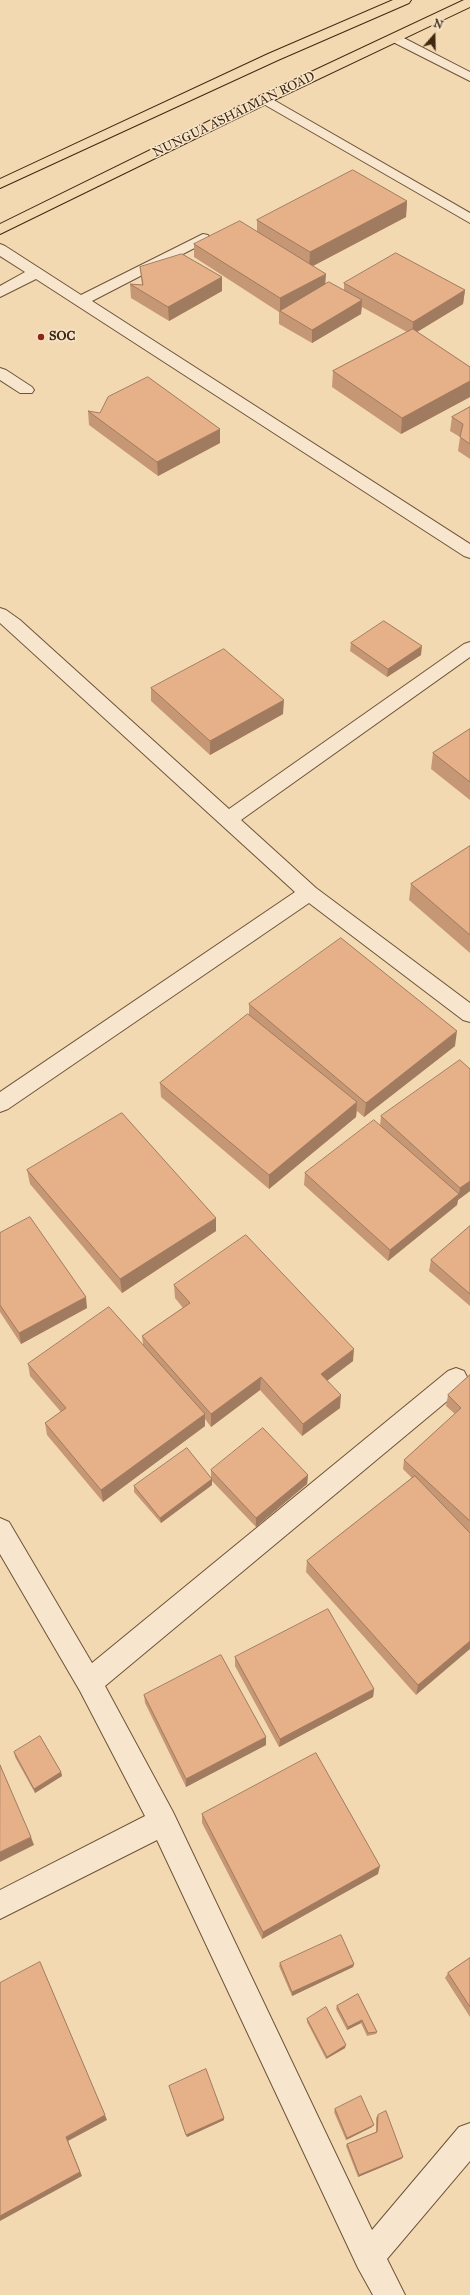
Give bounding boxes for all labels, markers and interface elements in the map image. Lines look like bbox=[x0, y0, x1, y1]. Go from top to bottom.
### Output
north arrow bbox=[414, 16, 454, 56]
text: N bbox=[432, 17, 445, 32]
street label: NUNGUA ASHAIMAN ROAD bbox=[150, 69, 318, 161]
place label: SOC bbox=[49, 329, 75, 345]
marker: SOC bbox=[36, 332, 46, 342]

